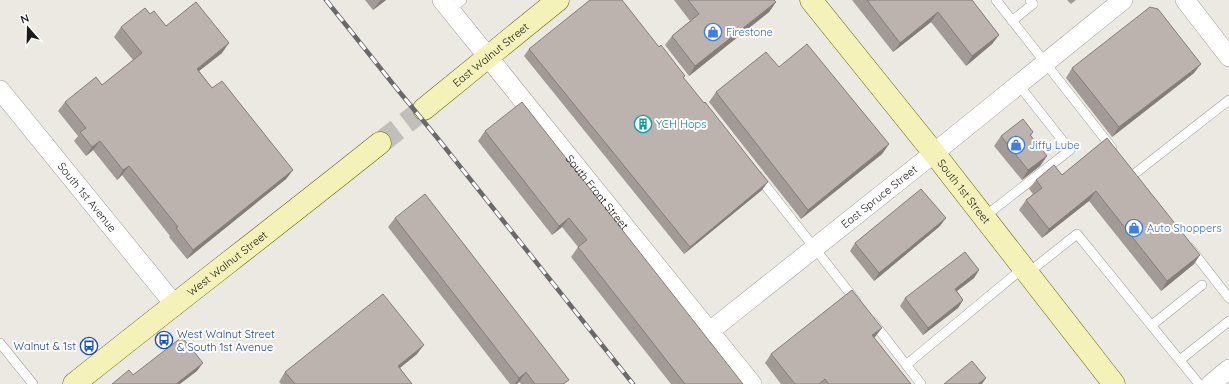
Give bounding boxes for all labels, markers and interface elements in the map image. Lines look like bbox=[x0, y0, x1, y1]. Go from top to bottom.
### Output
north arrow bbox=[8, 8, 48, 48]
text: N bbox=[18, 11, 31, 27]
street label: East Walnut Street bbox=[450, 19, 532, 90]
shop icon: Firestone bbox=[703, 22, 723, 42]
place label: Firestone bbox=[726, 25, 773, 39]
building icon: YCH Hops bbox=[633, 114, 653, 134]
place label: YCH Hops bbox=[656, 117, 706, 131]
shop icon: Jiffy Lube bbox=[1006, 135, 1026, 155]
place label: Jiffy Lube bbox=[1029, 138, 1080, 152]
street label: South Front Street bbox=[563, 152, 632, 233]
street label: South 1st Street bbox=[934, 156, 994, 227]
street label: South 1st Avenue bbox=[55, 159, 120, 235]
street label: East Spruce Street bbox=[838, 162, 920, 231]
shop icon: Auto Shoppers bbox=[1124, 218, 1144, 238]
place label: Auto Shoppers bbox=[1147, 221, 1222, 235]
street label: West Walnut Street bbox=[184, 228, 270, 299]
place label: West Walnut Street & South 1st Avenue bbox=[177, 327, 275, 354]
bus stop icon: West Walnut Street & South 1st Avenue bbox=[154, 330, 174, 350]
bus stop icon: Walnut & 1st bbox=[79, 336, 99, 356]
place label: Walnut & 1st bbox=[13, 339, 76, 353]

